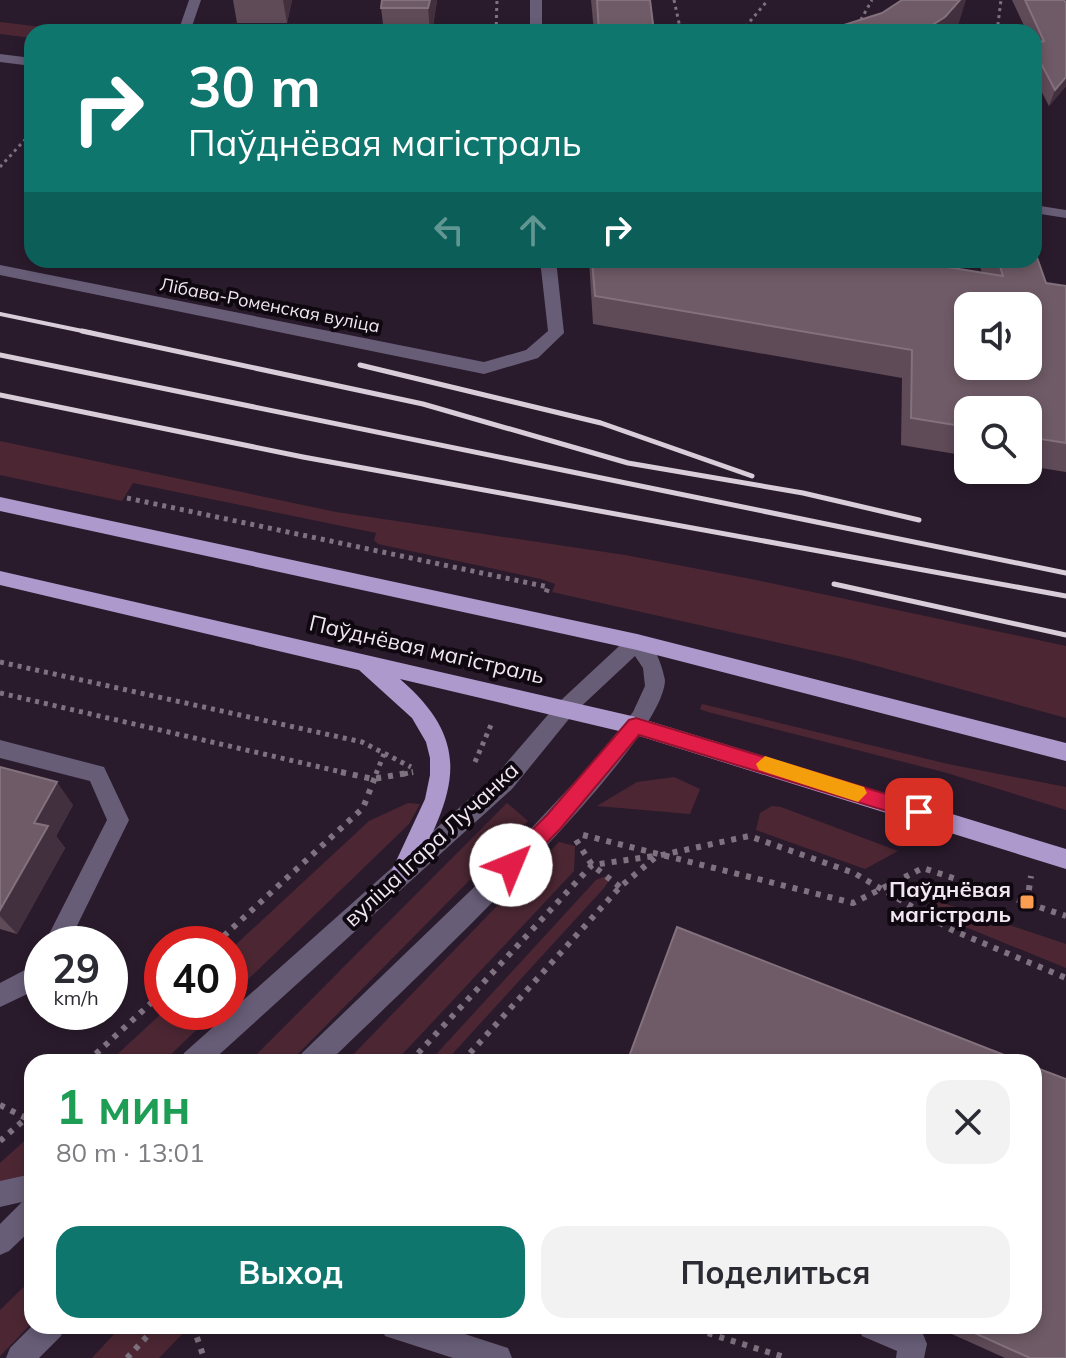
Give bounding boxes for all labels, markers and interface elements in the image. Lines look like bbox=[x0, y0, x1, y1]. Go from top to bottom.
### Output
text: 30 m bbox=[188, 51, 321, 121]
icon: right bbox=[56, 56, 160, 160]
text: Паўднёвая магістраль bbox=[188, 120, 582, 165]
icon: left bbox=[427, 208, 471, 252]
icon: ahead bbox=[511, 208, 555, 252]
icon: right bbox=[595, 208, 639, 252]
street label: Лібава-Роменская вуліца bbox=[158, 272, 382, 338]
map controls bbox=[954, 292, 1042, 484]
button: sound bbox=[954, 292, 1042, 380]
button: search bbox=[954, 396, 1042, 484]
street label: Паўднёвая магістраль bbox=[307, 608, 547, 690]
street label: вуліца Ігара Лучанка bbox=[338, 756, 524, 932]
pin bbox=[885, 778, 953, 846]
icon: arrive bbox=[897, 790, 941, 834]
position arrow bbox=[469, 823, 553, 907]
place label: Паўднёвая магістраль bbox=[889, 875, 1011, 928]
marker: Паўднёвая магістраль bbox=[1018, 893, 1036, 911]
speed limit sign: 40 bbox=[144, 926, 248, 1030]
text: 29 bbox=[52, 943, 100, 993]
text: km/h bbox=[53, 985, 99, 1010]
text: 1 мин bbox=[56, 1076, 191, 1136]
button: close bbox=[926, 1080, 1010, 1164]
text: 80 m · 13:01 bbox=[56, 1136, 205, 1169]
button: Выход bbox=[56, 1226, 525, 1318]
button: Поделиться bbox=[541, 1226, 1010, 1318]

